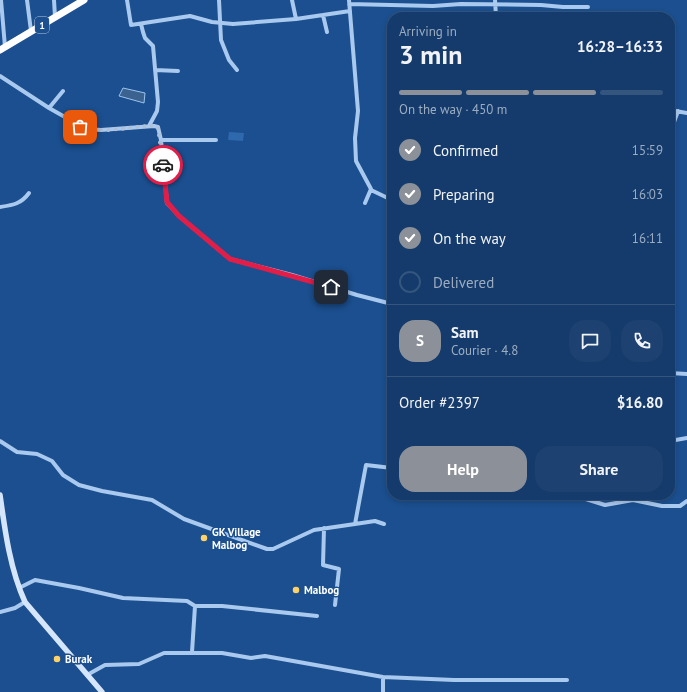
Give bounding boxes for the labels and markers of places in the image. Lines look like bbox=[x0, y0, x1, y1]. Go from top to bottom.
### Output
pin bbox=[63, 110, 97, 144]
pin bbox=[314, 270, 348, 304]
place label: GK Village Malbog bbox=[212, 525, 261, 552]
marker: GK Village Malbog bbox=[199, 533, 209, 543]
place label: Malbog bbox=[304, 583, 339, 597]
marker: Malbog bbox=[291, 585, 301, 595]
place label: Burak bbox=[65, 652, 93, 666]
marker: Burak bbox=[52, 654, 62, 664]

